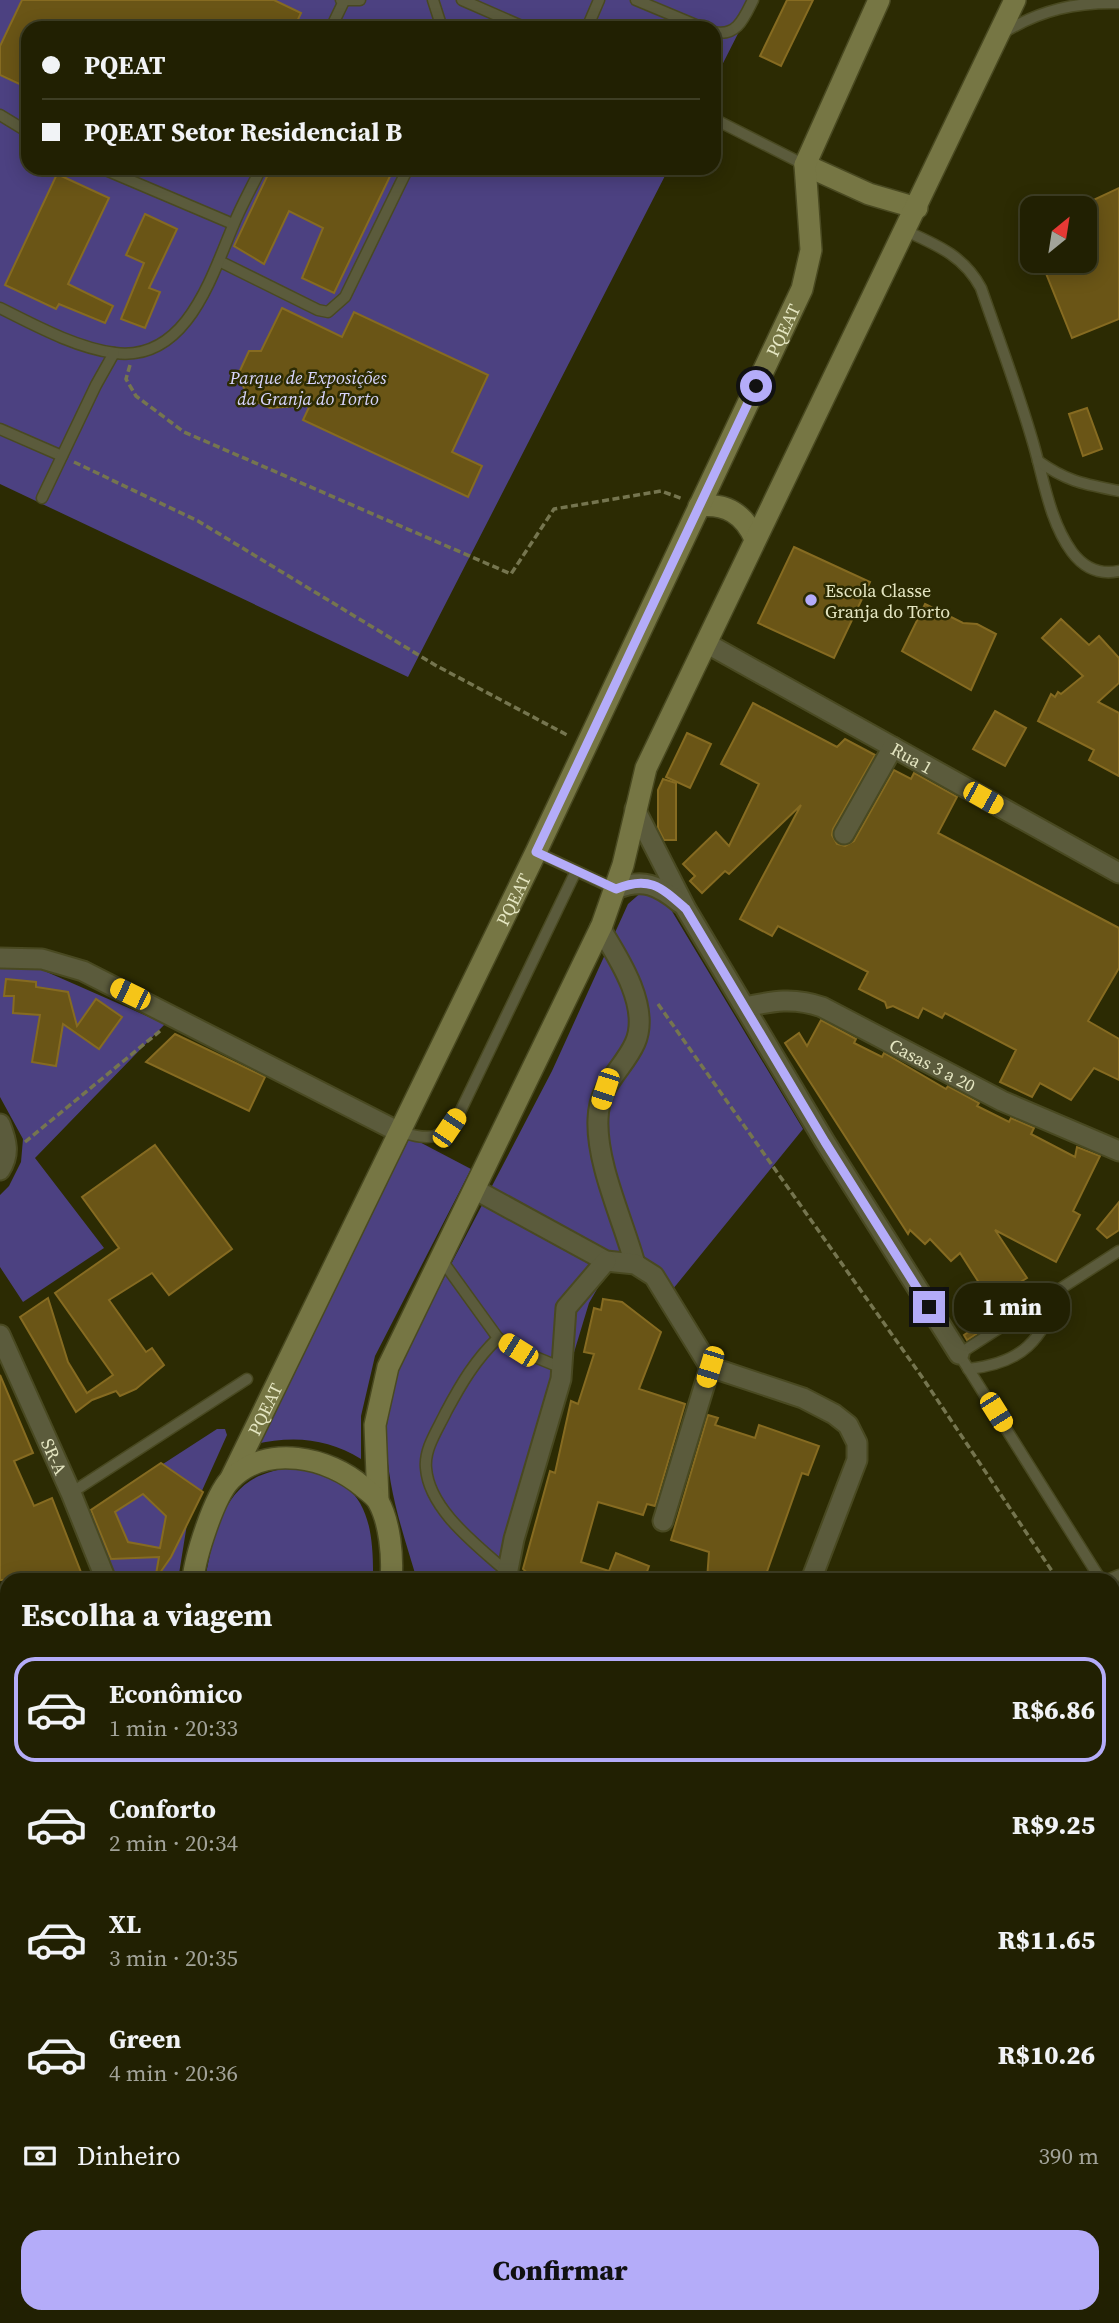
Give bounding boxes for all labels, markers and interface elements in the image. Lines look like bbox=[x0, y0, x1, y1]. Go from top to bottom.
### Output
text: PQEAT bbox=[84, 47, 166, 83]
text: PQEAT Setor Residencial B bbox=[84, 114, 402, 150]
north arrow bbox=[1020, 196, 1097, 273]
map controls bbox=[1020, 196, 1097, 273]
street label: PQEAT bbox=[760, 299, 806, 360]
park label: Parque de Exposições da Granja do Torto bbox=[229, 365, 387, 411]
route start bbox=[740, 370, 772, 402]
place label: Escola Classe Granja do Torto bbox=[825, 578, 950, 624]
marker: Escola Classe Granja do Torto bbox=[803, 592, 819, 608]
street label: Rua 1 bbox=[887, 736, 938, 780]
car bbox=[960, 779, 1007, 817]
street label: PQEAT bbox=[490, 869, 536, 930]
car bbox=[107, 975, 154, 1013]
street label: Casas 3 a 20 bbox=[885, 1032, 980, 1098]
car bbox=[589, 1066, 622, 1112]
car bbox=[429, 1105, 470, 1151]
callout: 1 min bbox=[954, 1282, 1069, 1332]
route end bbox=[913, 1291, 945, 1323]
text: 1 min bbox=[982, 1291, 1042, 1323]
car bbox=[495, 1330, 542, 1370]
car bbox=[694, 1344, 727, 1390]
street label: PQEAT bbox=[241, 1378, 288, 1439]
car bbox=[976, 1389, 1017, 1435]
street label: SR-A bbox=[35, 1434, 74, 1479]
text: Escolha a viagem bbox=[21, 1593, 273, 1637]
text: Econômico bbox=[109, 1676, 242, 1712]
icon: car bbox=[25, 1678, 88, 1741]
text: R$6.86 bbox=[1012, 1692, 1095, 1728]
text: 1 min · 20:33 bbox=[109, 1712, 238, 1744]
text: Conforto bbox=[109, 1791, 216, 1827]
icon: car bbox=[25, 1793, 88, 1856]
text: R$9.25 bbox=[1012, 1807, 1095, 1843]
text: 2 min · 20:34 bbox=[109, 1827, 238, 1859]
text: XL bbox=[109, 1906, 141, 1942]
icon: car bbox=[25, 1908, 88, 1971]
text: R$11.65 bbox=[998, 1922, 1095, 1958]
text: 3 min · 20:35 bbox=[109, 1942, 238, 1974]
text: Green bbox=[109, 2021, 181, 2057]
icon: car bbox=[25, 2023, 88, 2086]
text: R$10.26 bbox=[998, 2037, 1095, 2073]
text: 4 min · 20:36 bbox=[109, 2057, 238, 2089]
icon: cash bbox=[21, 2137, 59, 2175]
text: Dinheiro bbox=[77, 2138, 181, 2174]
text: 390 m bbox=[1038, 2140, 1099, 2172]
button: Confirmar bbox=[21, 2230, 1099, 2310]

